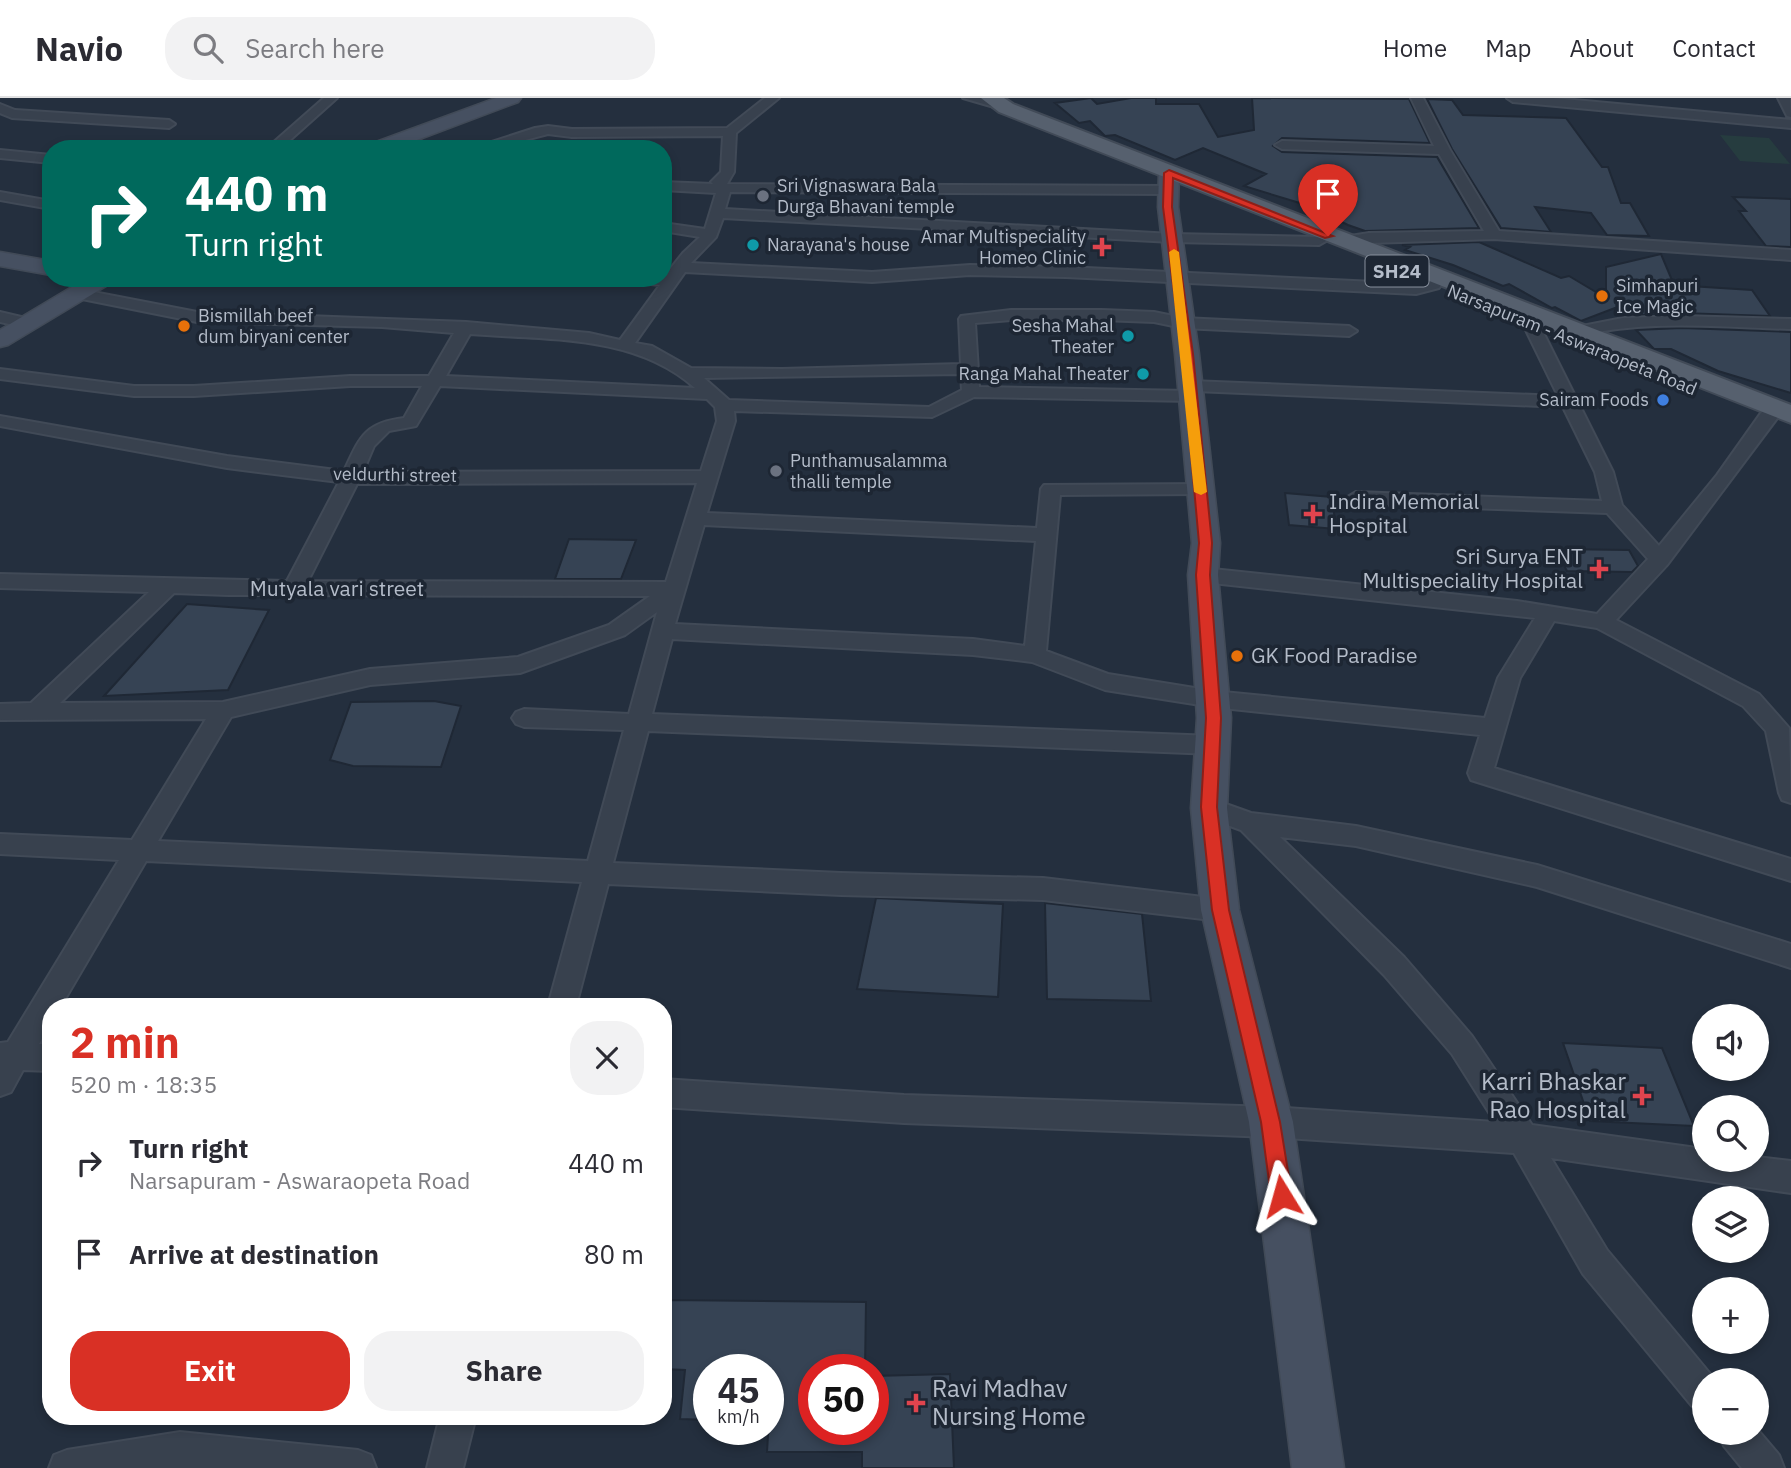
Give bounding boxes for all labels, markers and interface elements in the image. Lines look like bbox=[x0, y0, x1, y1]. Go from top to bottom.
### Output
search box bbox=[165, 17, 655, 80]
text: Navio bbox=[35, 27, 123, 70]
icon: search bbox=[189, 29, 227, 67]
text: Search here bbox=[245, 31, 385, 65]
text: Home bbox=[1383, 32, 1447, 64]
text: Map bbox=[1485, 32, 1531, 64]
text: About bbox=[1569, 32, 1634, 64]
text: Contact bbox=[1672, 32, 1756, 64]
text: 440 m bbox=[185, 161, 329, 224]
pin bbox=[1298, 164, 1358, 236]
icon: right bbox=[70, 168, 161, 259]
place label: Sri Vignaswara Bala Durga Bhavani temple bbox=[777, 174, 955, 218]
icon: arrive bbox=[1309, 175, 1347, 213]
marker: Sri Vignaswara Bala Durga Bhavani temple bbox=[755, 188, 771, 204]
text: Turn right bbox=[185, 223, 323, 265]
place label: Amar Multispeciality Homeo Clinic bbox=[921, 225, 1086, 269]
place label: Narayana's house bbox=[767, 233, 910, 256]
marker: Narayana's house bbox=[745, 237, 761, 253]
marker: Amar Multispeciality Homeo Clinic bbox=[1092, 237, 1112, 257]
road number: SH24 bbox=[1366, 256, 1428, 286]
place label: Simhapuri Ice Magic bbox=[1616, 274, 1698, 318]
street label: Narsapuram - Aswaraopeta Road bbox=[1444, 279, 1700, 400]
marker: Simhapuri Ice Magic bbox=[1594, 288, 1610, 304]
place label: Bismillah beef dum biryani center bbox=[198, 304, 350, 348]
place label: Sesha Mahal Theater bbox=[1012, 314, 1114, 358]
marker: Bismillah beef dum biryani center bbox=[176, 318, 192, 334]
marker: Sesha Mahal Theater bbox=[1120, 328, 1136, 344]
place label: Ranga Mahal Theater bbox=[959, 362, 1129, 385]
marker: Ranga Mahal Theater bbox=[1135, 366, 1151, 382]
place label: Sairam Foods bbox=[1539, 388, 1649, 411]
marker: Sairam Foods bbox=[1655, 392, 1671, 408]
place label: Punthamusalamma thalli temple bbox=[790, 449, 948, 493]
street label: veldurthi street bbox=[333, 462, 457, 487]
marker: Punthamusalamma thalli temple bbox=[768, 463, 784, 479]
place label: Indira Memorial Hospital bbox=[1329, 487, 1479, 539]
marker: Indira Memorial Hospital bbox=[1303, 504, 1323, 524]
place label: Sri Surya ENT Multispeciality Hospital bbox=[1363, 542, 1583, 594]
marker: Sri Surya ENT Multispeciality Hospital bbox=[1589, 559, 1609, 579]
street label: Mutyala vari street bbox=[250, 574, 424, 602]
place label: GK Food Paradise bbox=[1251, 641, 1418, 669]
marker: GK Food Paradise bbox=[1229, 648, 1245, 664]
map controls bbox=[1692, 1004, 1769, 1445]
button: sound bbox=[1692, 1004, 1769, 1081]
text: 2 min bbox=[70, 1015, 180, 1070]
button: close bbox=[570, 1021, 644, 1095]
place label: Karri Bhaskar Rao Hospital bbox=[1481, 1065, 1626, 1125]
text: 520 m · 18:35 bbox=[70, 1069, 217, 1099]
marker: Karri Bhaskar Rao Hospital bbox=[1632, 1086, 1652, 1106]
button: search bbox=[1692, 1095, 1769, 1172]
text: Turn right bbox=[129, 1131, 248, 1165]
icon: right bbox=[70, 1144, 108, 1182]
text: 440 m bbox=[568, 1146, 644, 1180]
position arrow bbox=[1245, 1159, 1319, 1233]
text: Narsapuram - Aswaraopeta Road bbox=[129, 1165, 470, 1195]
button: layers bbox=[1692, 1186, 1769, 1263]
icon: arrive bbox=[70, 1235, 108, 1273]
text: Arrive at destination bbox=[129, 1237, 379, 1271]
text: 80 m bbox=[584, 1237, 644, 1271]
button: + bbox=[1692, 1277, 1769, 1354]
button: Exit bbox=[70, 1331, 350, 1411]
button: Share bbox=[364, 1331, 644, 1411]
speed limit sign: 50 bbox=[798, 1354, 889, 1445]
text: 45 bbox=[717, 1367, 760, 1413]
button: − bbox=[1692, 1368, 1769, 1445]
place label: Ravi Madhav Nursing Home bbox=[932, 1372, 1086, 1432]
marker: Ravi Madhav Nursing Home bbox=[906, 1393, 926, 1413]
text: km/h bbox=[717, 1405, 760, 1428]

